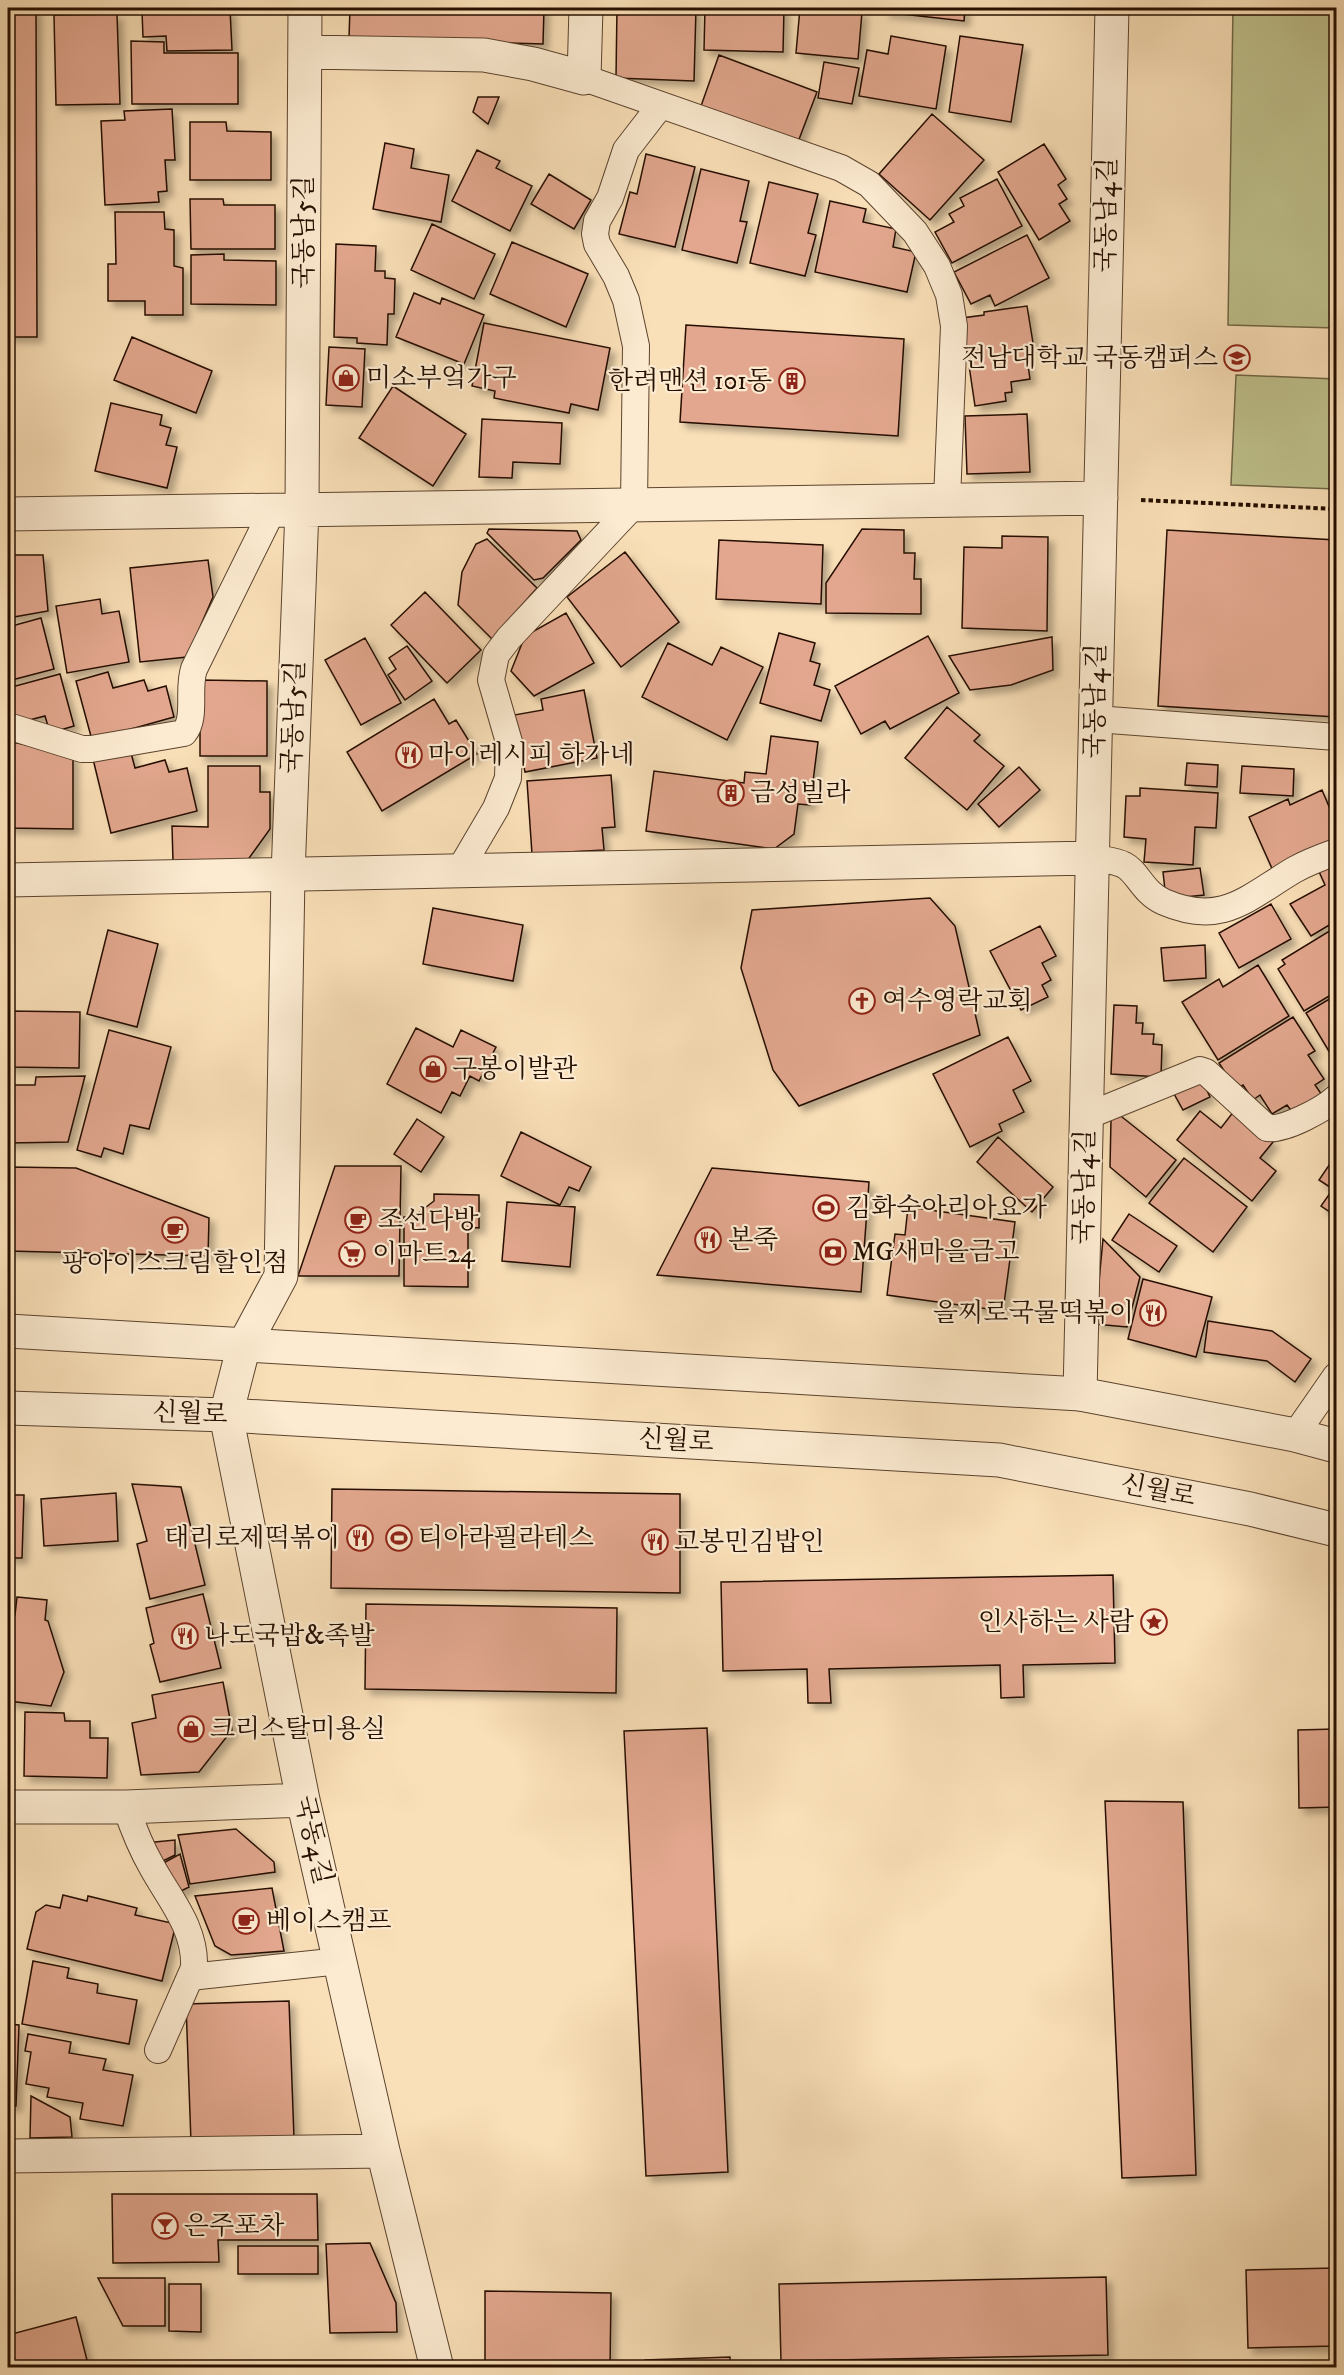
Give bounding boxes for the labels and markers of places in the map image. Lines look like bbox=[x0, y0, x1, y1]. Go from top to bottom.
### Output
place label: 전남대학교 국동캠퍼스 bbox=[961, 342, 1218, 375]
school or university icon: 전남대학교 국동캠퍼스 bbox=[1222, 343, 1252, 373]
place label: 미소부엌가구 bbox=[366, 362, 517, 395]
shop icon: 미소부엌가구 bbox=[331, 363, 361, 393]
place label: 한려맨션 101동 bbox=[608, 365, 772, 398]
building icon: 한려맨션 101동 bbox=[777, 366, 807, 396]
place label: 마이레시피 하가네 bbox=[428, 739, 635, 772]
restaurant icon: 마이레시피 하가네 bbox=[394, 740, 424, 770]
place label: 금성빌라 bbox=[750, 777, 851, 810]
building icon: 금성빌라 bbox=[716, 778, 746, 808]
place label: 여수영락교회 bbox=[882, 985, 1033, 1018]
church icon: 여수영락교회 bbox=[847, 986, 877, 1016]
place label: 구봉이발관 bbox=[452, 1053, 578, 1086]
shop icon: 구봉이발관 bbox=[418, 1054, 448, 1084]
place label: 김화숙아리아요가 bbox=[846, 1192, 1047, 1225]
sports icon: 김화숙아리아요가 bbox=[811, 1193, 841, 1223]
place label: 조선다방 bbox=[378, 1204, 479, 1237]
cafe icon: 조선다방 bbox=[343, 1205, 373, 1235]
cafe icon: 팡아이스크림할인점 bbox=[160, 1215, 190, 1245]
place label: 본죽 bbox=[728, 1224, 778, 1257]
restaurant icon: 본죽 bbox=[693, 1225, 723, 1255]
place label: MG새마을금고 bbox=[852, 1236, 1019, 1269]
bank icon: MG새마을금고 bbox=[818, 1237, 848, 1267]
place label: 이마트24 bbox=[372, 1238, 476, 1271]
supermarket icon: 이마트24 bbox=[337, 1239, 367, 1269]
place label: 팡아이스크림할인점 bbox=[62, 1247, 288, 1280]
place label: 을찌로국물떡볶이 bbox=[933, 1297, 1134, 1330]
restaurant icon: 을찌로국물떡볶이 bbox=[1138, 1298, 1168, 1328]
place label: 태리로제떡볶이 bbox=[164, 1522, 340, 1555]
place label: 티아라필라테스 bbox=[418, 1522, 594, 1555]
restaurant icon: 태리로제떡볶이 bbox=[345, 1523, 375, 1553]
sports icon: 티아라필라테스 bbox=[384, 1523, 414, 1553]
place label: 고봉민김밥인 bbox=[674, 1526, 825, 1559]
restaurant icon: 고봉민김밥인 bbox=[640, 1527, 670, 1557]
place label: 인사하는 사람 bbox=[978, 1606, 1134, 1639]
place icon: 인사하는 사람 bbox=[1139, 1607, 1169, 1637]
place label: 나도국밥&족발 bbox=[204, 1620, 375, 1653]
restaurant icon: 나도국밥&족발 bbox=[170, 1621, 200, 1651]
place label: 크리스탈미용실 bbox=[210, 1713, 386, 1746]
shop icon: 크리스탈미용실 bbox=[176, 1714, 206, 1744]
place label: 베이스캠프 bbox=[266, 1905, 392, 1938]
cafe icon: 베이스캠프 bbox=[231, 1906, 261, 1936]
place label: 은주포차 bbox=[184, 2210, 284, 2243]
bar icon: 은주포차 bbox=[150, 2211, 180, 2241]

